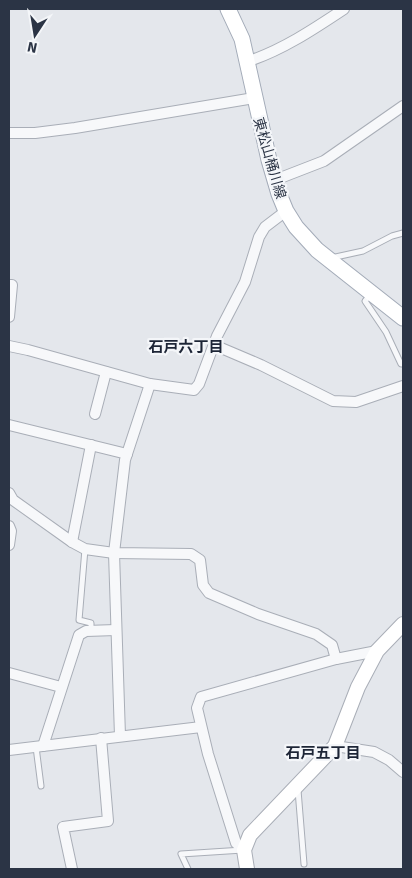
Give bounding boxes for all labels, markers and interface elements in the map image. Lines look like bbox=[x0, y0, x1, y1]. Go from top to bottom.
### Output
north arrow bbox=[10, 10, 60, 60]
text: N bbox=[26, 38, 39, 57]
street label: 東松山桶川線 bbox=[250, 115, 289, 201]
district label: 石戸六丁目 bbox=[148, 338, 224, 356]
district label: 石戸五丁目 bbox=[285, 744, 361, 762]

